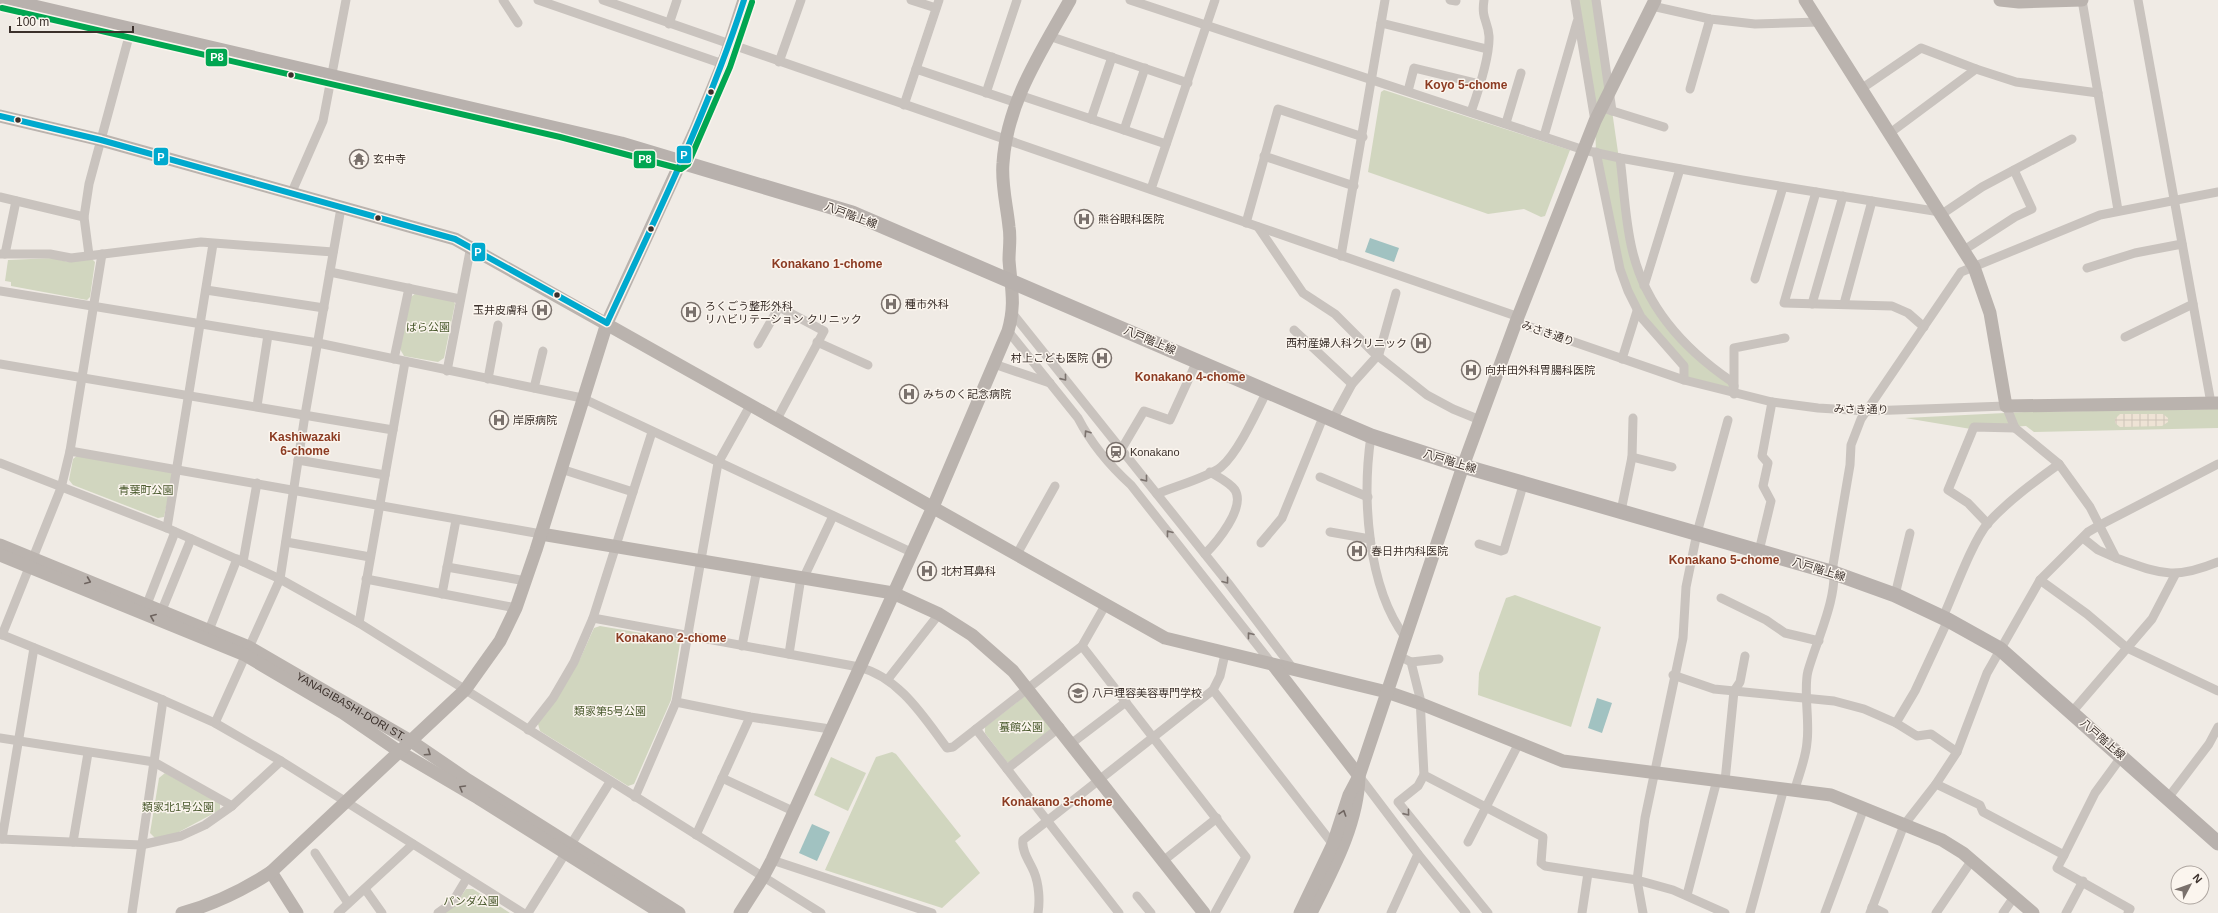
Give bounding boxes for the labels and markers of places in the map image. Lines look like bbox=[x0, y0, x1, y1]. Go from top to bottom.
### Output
unlabelled marker bbox=[286, 70, 296, 80]
unlabelled marker bbox=[706, 87, 716, 97]
unlabelled marker bbox=[13, 115, 23, 125]
temple icon: 玄中寺 bbox=[348, 148, 370, 170]
place label: 玄中寺 bbox=[373, 153, 406, 165]
hospital icon: 熊谷眼科医院 bbox=[1073, 208, 1095, 230]
unlabelled marker bbox=[373, 213, 383, 223]
place label: 熊谷眼科医院 bbox=[1098, 213, 1164, 225]
unlabelled marker bbox=[646, 224, 656, 234]
unlabelled marker bbox=[552, 290, 562, 300]
hospital icon: 種市外科 bbox=[880, 293, 902, 315]
place label: 種市外科 bbox=[905, 298, 949, 310]
hospital icon: 玉井皮膚科 bbox=[531, 299, 553, 321]
place label: ろくごう整形外科 リハビリテーション クリニック bbox=[705, 300, 862, 325]
hospital icon: ろくごう整形外科 リハビリテーション クリニック bbox=[680, 301, 702, 323]
place label: 玉井皮膚科 bbox=[473, 304, 528, 316]
hospital icon: 西村産婦人科クリニック bbox=[1410, 332, 1432, 354]
place label: 西村産婦人科クリニック bbox=[1286, 337, 1407, 349]
hospital icon: 村上こども医院 bbox=[1091, 347, 1113, 369]
place label: 村上こども医院 bbox=[1011, 352, 1088, 364]
hospital icon: 向井田外科胃腸科医院 bbox=[1460, 359, 1482, 381]
place label: 向井田外科胃腸科医院 bbox=[1485, 364, 1595, 376]
hospital icon: みちのく記念病院 bbox=[898, 383, 920, 405]
place label: みちのく記念病院 bbox=[923, 388, 1011, 400]
hospital icon: 岸原病院 bbox=[488, 409, 510, 431]
place label: 岸原病院 bbox=[513, 414, 557, 426]
station icon: Konakano bbox=[1105, 441, 1127, 463]
place label: Konakano bbox=[1130, 446, 1180, 458]
hospital icon: 春日井内科医院 bbox=[1346, 540, 1368, 562]
place label: 春日井内科医院 bbox=[1371, 545, 1448, 557]
hospital icon: 北村耳鼻科 bbox=[916, 560, 938, 582]
place label: 北村耳鼻科 bbox=[941, 565, 996, 577]
school or university icon: 八戸理容美容専門学校 bbox=[1067, 682, 1089, 704]
place label: 八戸理容美容専門学校 bbox=[1092, 687, 1202, 699]

